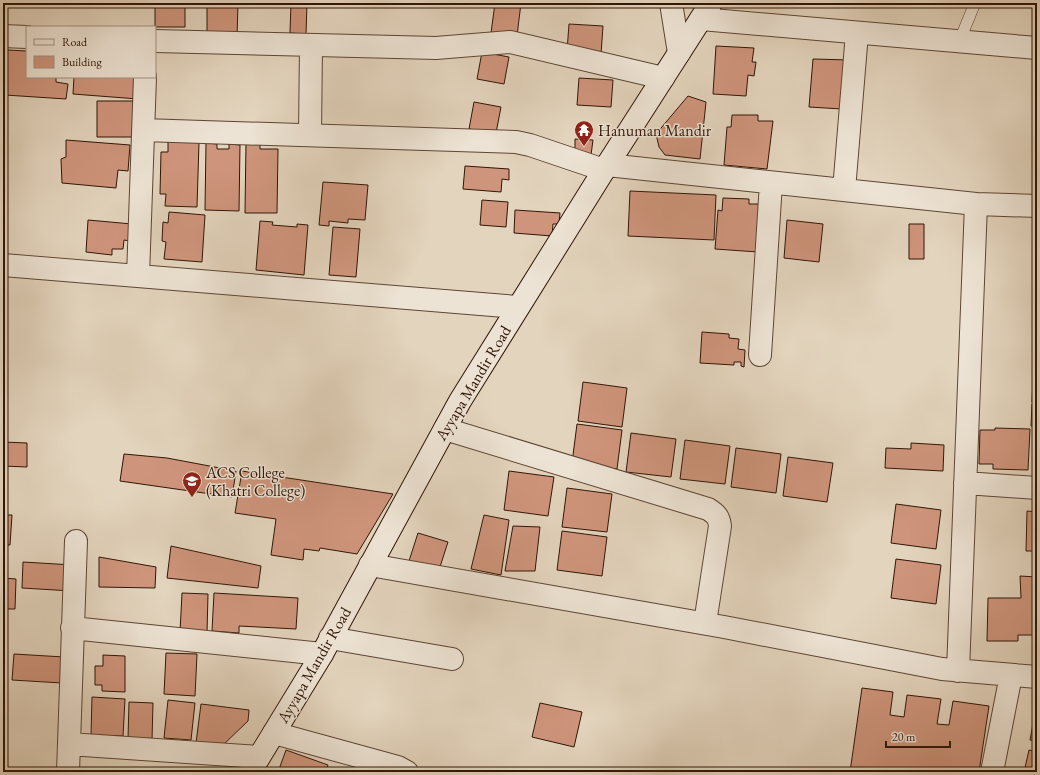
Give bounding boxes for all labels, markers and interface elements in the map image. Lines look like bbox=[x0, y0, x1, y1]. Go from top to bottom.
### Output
legend bbox=[26, 26, 156, 78]
text: Road bbox=[62, 34, 88, 50]
text: Building bbox=[62, 54, 103, 70]
temple icon: Hanuman Mandir bbox=[573, 119, 595, 147]
place label: Hanuman Mandir bbox=[598, 120, 712, 141]
street label: Ayyapa Mandir Road bbox=[430, 321, 516, 445]
place label: ACS College (Khatri College) bbox=[205, 462, 305, 501]
school or university icon: ACS College (Khatri College) bbox=[181, 470, 203, 498]
street label: Ayyapa Mandir Road bbox=[272, 602, 356, 728]
scale bar bbox=[886, 723, 950, 749]
text: 20 m bbox=[892, 729, 916, 745]

